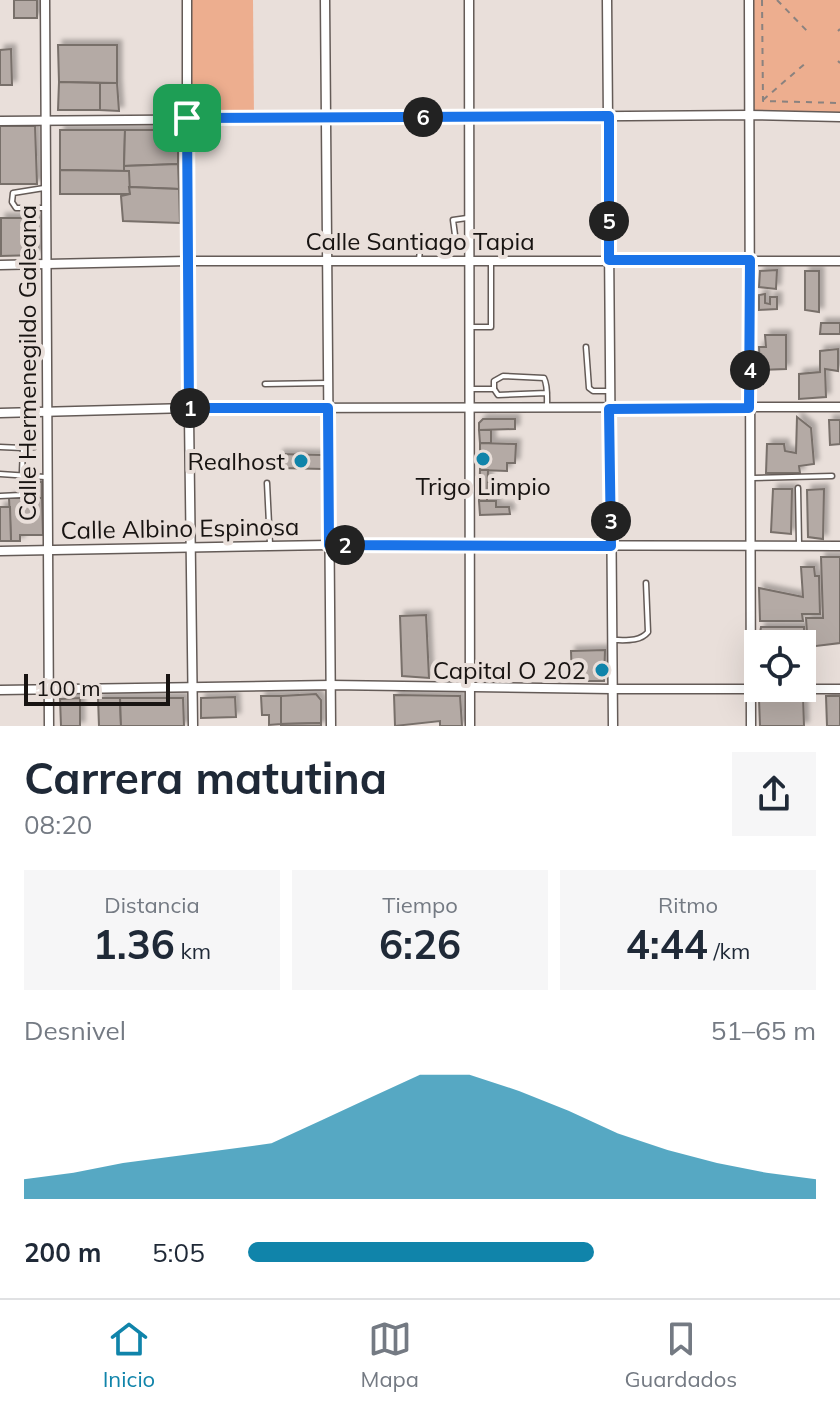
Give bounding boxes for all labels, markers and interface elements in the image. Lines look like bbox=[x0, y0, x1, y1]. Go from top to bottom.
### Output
pin bbox=[153, 84, 221, 152]
icon: arrive bbox=[165, 96, 209, 140]
pin: 6 bbox=[403, 97, 443, 137]
text: 6 bbox=[416, 103, 430, 131]
pin: 5 bbox=[589, 201, 629, 241]
street label: Calle Hermenegildo Galeana bbox=[12, 205, 42, 521]
text: 5 bbox=[602, 207, 616, 235]
street label: Calle Santiago Tapia bbox=[305, 226, 535, 256]
pin: 4 bbox=[730, 350, 770, 390]
text: 4 bbox=[743, 356, 757, 384]
pin: 1 bbox=[170, 388, 210, 428]
text: 1 bbox=[183, 394, 197, 422]
place label: Realhost bbox=[188, 446, 285, 476]
marker: Trigo Limpio bbox=[474, 450, 492, 468]
marker: Realhost bbox=[292, 452, 310, 470]
place label: Trigo Limpio bbox=[415, 471, 551, 501]
pin: 3 bbox=[591, 501, 631, 541]
text: 3 bbox=[604, 507, 618, 535]
street label: Calle Albino Espinosa bbox=[60, 511, 300, 545]
pin: 2 bbox=[325, 525, 365, 565]
text: 2 bbox=[338, 531, 352, 559]
map controls bbox=[744, 630, 816, 702]
button: locate bbox=[744, 630, 816, 702]
place label: Capital O 202 bbox=[433, 655, 586, 685]
marker: Capital O 202 bbox=[593, 661, 611, 679]
scale bar bbox=[24, 670, 170, 706]
text: 100 m bbox=[36, 674, 101, 702]
text: Carrera matutina bbox=[24, 750, 387, 805]
button: share bbox=[732, 752, 816, 836]
text: 08:20 bbox=[24, 808, 92, 841]
text: Distancia bbox=[104, 891, 200, 919]
text: Tiempo bbox=[382, 891, 458, 919]
text: Ritmo bbox=[658, 891, 718, 919]
text: 1.36 bbox=[93, 919, 175, 969]
text: 6:26 bbox=[379, 919, 461, 969]
text: 4:44 bbox=[626, 919, 708, 969]
text: km bbox=[175, 937, 211, 965]
text: /km bbox=[708, 937, 750, 965]
text: Desnivel bbox=[24, 1014, 126, 1047]
text: 51–65 m bbox=[711, 1014, 816, 1047]
text: 200 m bbox=[24, 1236, 101, 1269]
text: 5:05 bbox=[152, 1236, 205, 1269]
tab: Inicio bbox=[103, 1317, 155, 1393]
tab: Mapa bbox=[361, 1317, 419, 1393]
tab: Guardados bbox=[624, 1317, 737, 1393]

